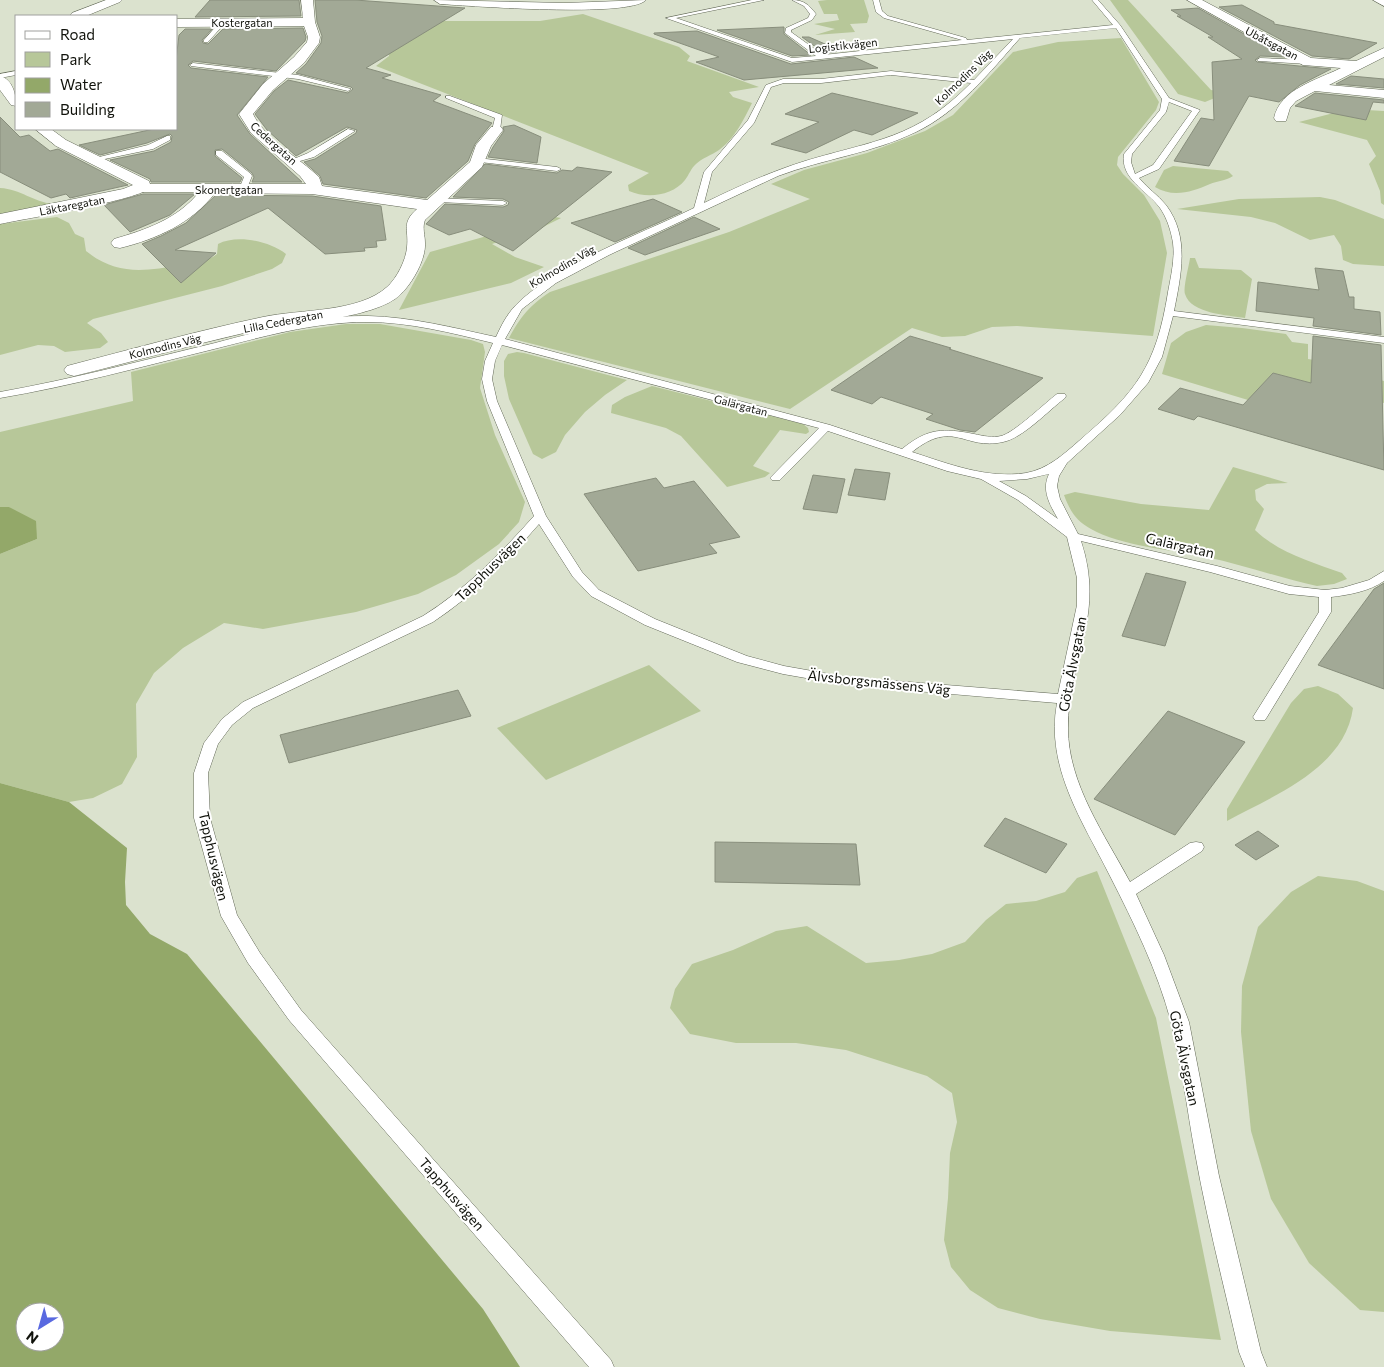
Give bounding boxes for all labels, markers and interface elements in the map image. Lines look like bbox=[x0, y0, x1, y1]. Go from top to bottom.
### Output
legend bbox=[15, 15, 178, 130]
street label: Kostergatan bbox=[211, 16, 273, 29]
street label: Ubåtsgatan bbox=[1243, 24, 1301, 62]
text: Road bbox=[60, 25, 95, 43]
street label: Logistikvägen bbox=[808, 35, 878, 55]
street label: Kolmodins Väg bbox=[932, 47, 994, 107]
text: Park bbox=[60, 50, 91, 68]
text: Water bbox=[60, 75, 102, 93]
text: Building bbox=[60, 100, 115, 118]
street label: Cedergatan bbox=[248, 119, 300, 167]
street label: Skonertgatan bbox=[195, 183, 263, 196]
street label: Läktaregatan bbox=[38, 192, 106, 218]
street label: Kolmodins Väg bbox=[527, 242, 597, 290]
street label: Lilla Cedergatan bbox=[242, 307, 324, 335]
street label: Kolmodins Väg bbox=[128, 331, 202, 361]
street label: Galärgatan bbox=[713, 392, 769, 418]
street label: Tapphusvägen bbox=[451, 529, 529, 605]
street label: Galärgatan bbox=[1144, 529, 1216, 561]
street label: Göta Älvsgatan bbox=[1054, 615, 1090, 713]
street label: Älvsborgsmässens Väg bbox=[807, 666, 952, 698]
street label: Tapphusvägen bbox=[195, 810, 233, 902]
street label: Göta Älvsgatan bbox=[1167, 1009, 1203, 1107]
street label: Tapphusvägen bbox=[416, 1154, 488, 1234]
north arrow bbox=[15, 1302, 65, 1352]
text: N bbox=[23, 1328, 41, 1348]

